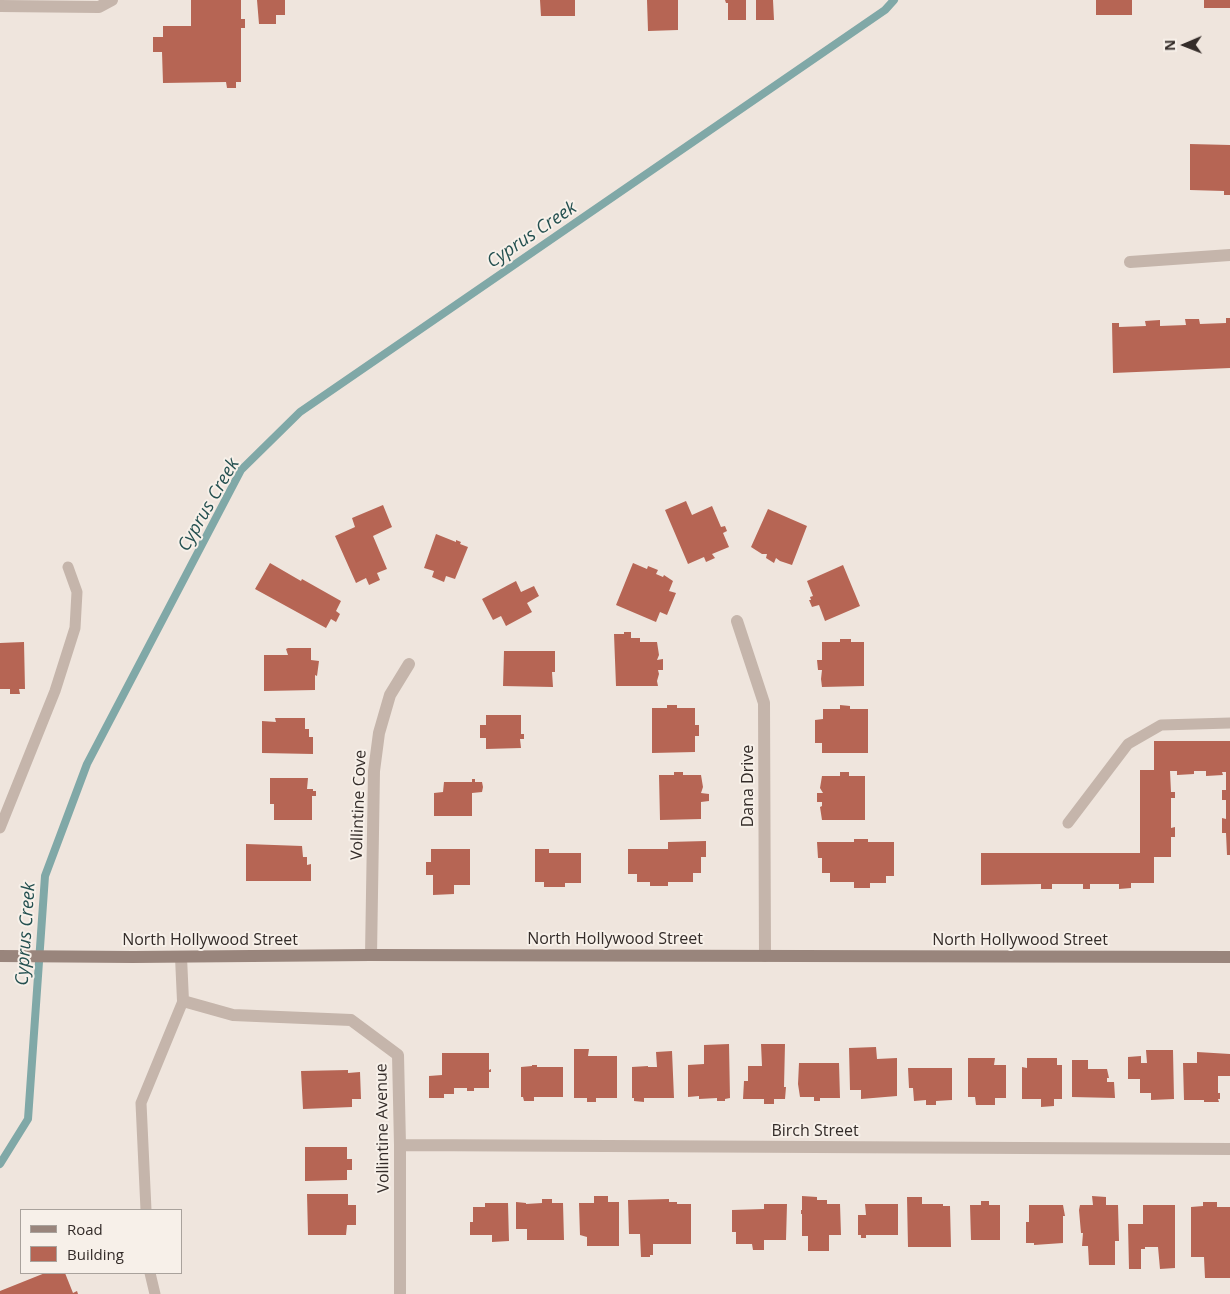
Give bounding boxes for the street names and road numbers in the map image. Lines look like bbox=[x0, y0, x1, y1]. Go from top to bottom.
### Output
street label: Dana Drive bbox=[738, 745, 758, 827]
street label: Vollintine Cove bbox=[347, 749, 371, 861]
street label: North Hollywood Street bbox=[527, 929, 703, 949]
street label: North Hollywood Street bbox=[122, 930, 298, 950]
street label: North Hollywood Street bbox=[932, 930, 1108, 950]
street label: Vollintine Avenue bbox=[372, 1063, 394, 1193]
street label: Birch Street bbox=[771, 1121, 859, 1141]

